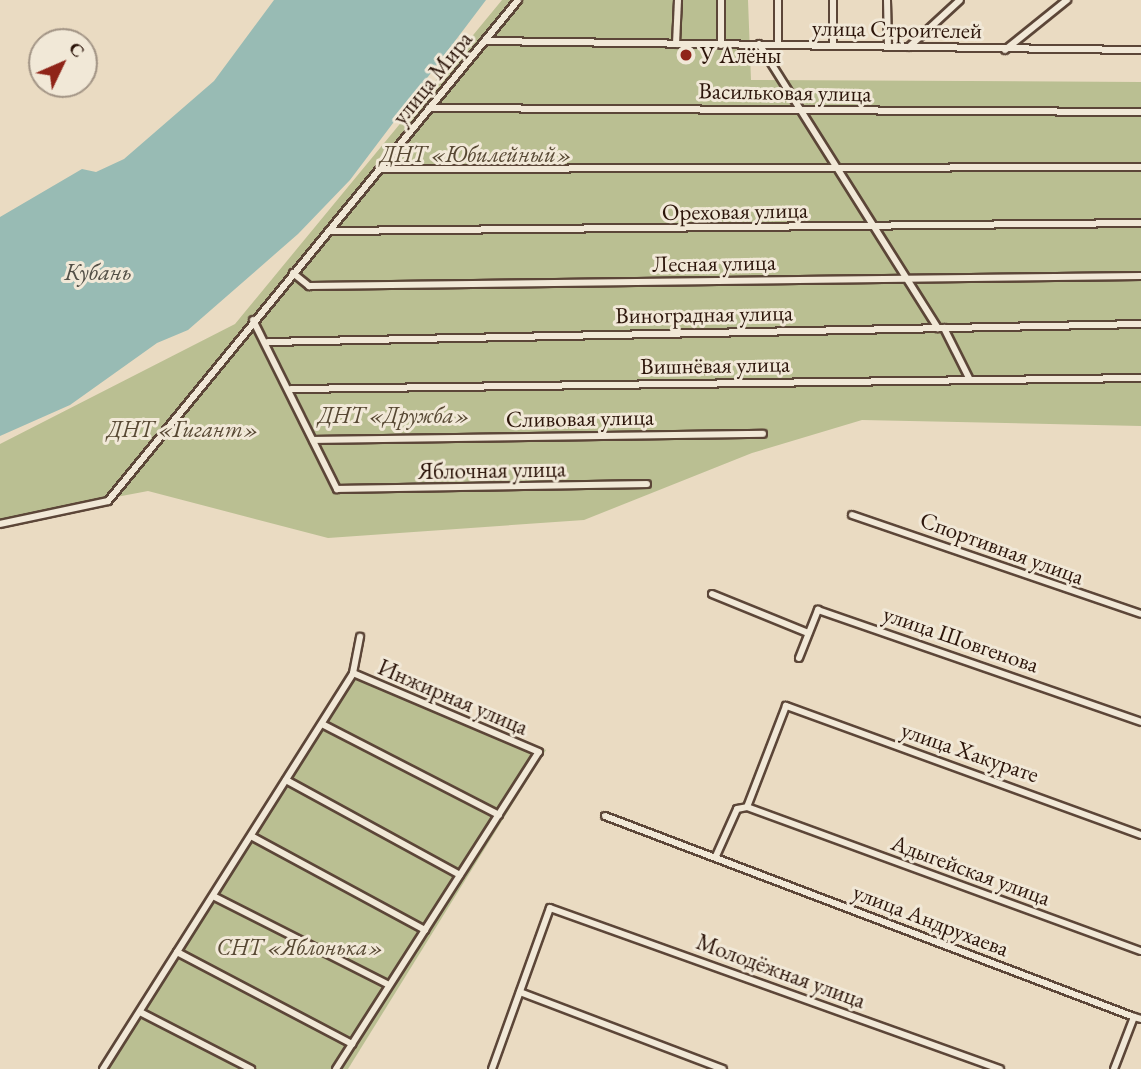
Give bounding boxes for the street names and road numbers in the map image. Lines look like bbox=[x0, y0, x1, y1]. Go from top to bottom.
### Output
street label: улица Строителей bbox=[812, 14, 982, 44]
street label: улица Мира bbox=[386, 26, 478, 130]
street label: Васильковая улица bbox=[698, 77, 872, 107]
street label: Ореховая улица bbox=[662, 196, 808, 226]
street label: Лесная улица bbox=[652, 248, 776, 278]
street label: Виноградная улица bbox=[615, 299, 793, 329]
street label: Вишнёвая улица bbox=[640, 350, 790, 380]
street label: Сливовая улица bbox=[506, 403, 654, 433]
street label: Яблочная улица bbox=[418, 455, 566, 485]
street label: Спортивная улица bbox=[916, 506, 1088, 590]
street label: улица Шовгенова bbox=[880, 599, 1042, 679]
street label: Инжирная улица bbox=[374, 653, 532, 741]
street label: улица Хакурате bbox=[897, 716, 1043, 788]
street label: Адыгейская улица bbox=[888, 828, 1054, 912]
street label: улица Андрухаева bbox=[849, 878, 1013, 962]
street label: Молодёжная улица bbox=[693, 928, 869, 1014]

